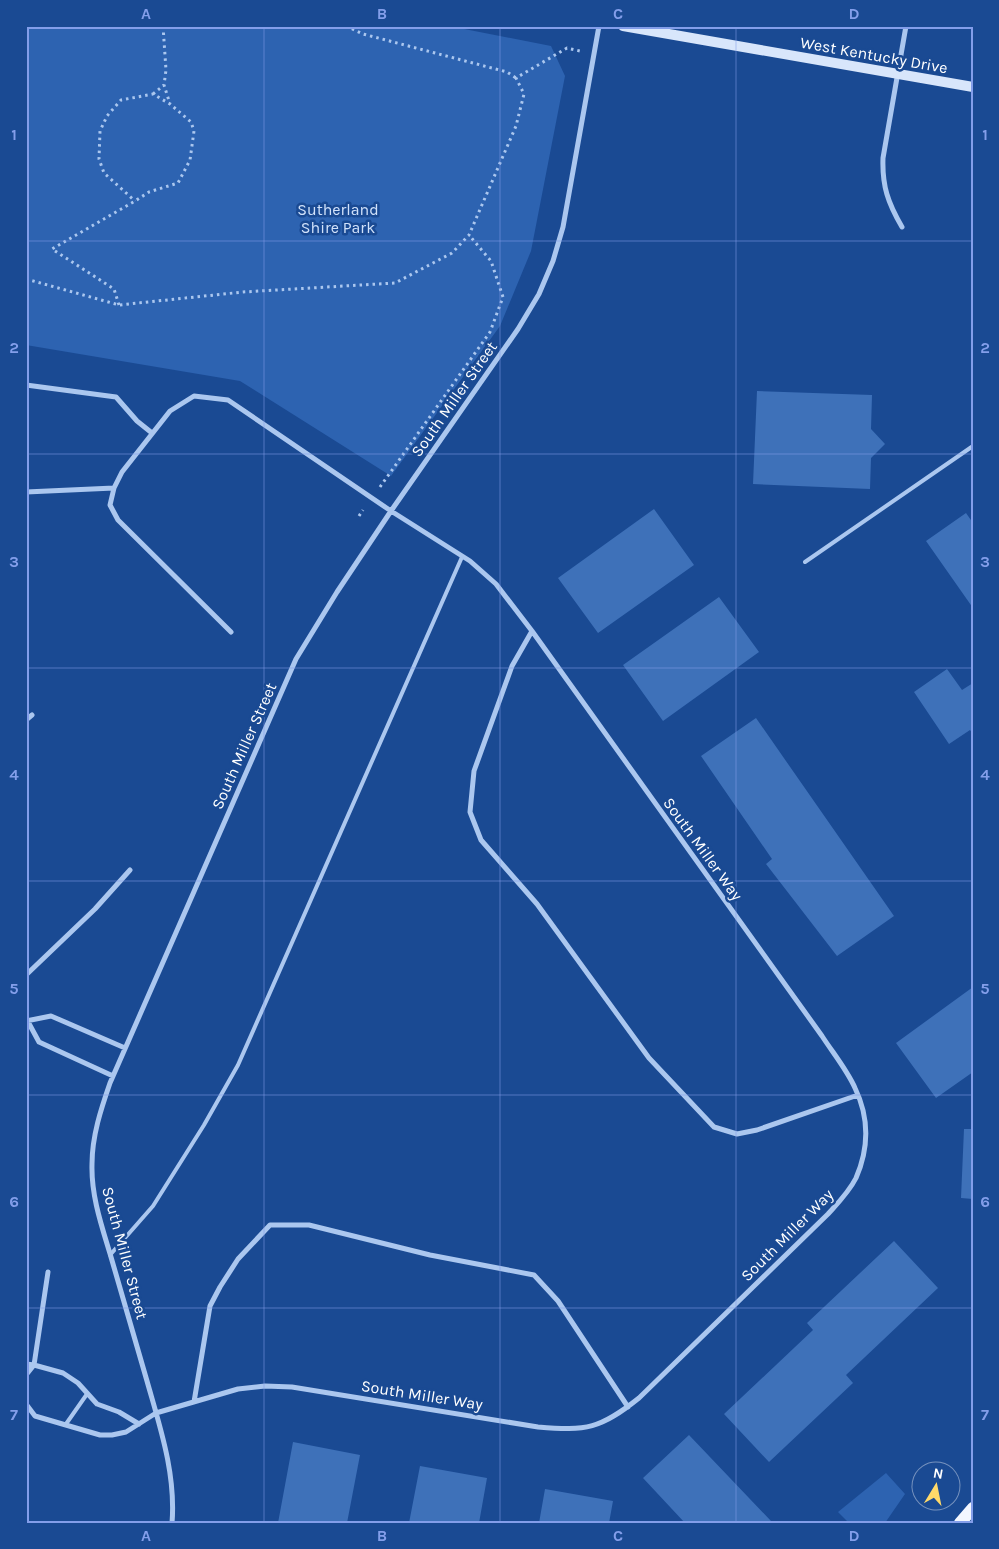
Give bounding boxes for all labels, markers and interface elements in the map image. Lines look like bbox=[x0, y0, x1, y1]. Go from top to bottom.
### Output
text: A bbox=[141, 4, 151, 23]
text: B bbox=[377, 4, 387, 23]
text: C bbox=[613, 4, 623, 23]
text: D bbox=[849, 4, 860, 23]
street label: West Kentucky Drive bbox=[799, 33, 949, 77]
text: 1 bbox=[11, 125, 17, 144]
text: 1 bbox=[982, 125, 988, 144]
park label: Sutherland Shire Park bbox=[297, 200, 379, 237]
text: 2 bbox=[9, 338, 19, 357]
street label: South Miller Street bbox=[407, 338, 501, 460]
text: 2 bbox=[980, 338, 990, 357]
text: 3 bbox=[9, 552, 19, 571]
text: 3 bbox=[980, 552, 990, 571]
street label: South Miller Street bbox=[208, 680, 280, 812]
text: 4 bbox=[9, 765, 19, 784]
text: 4 bbox=[980, 765, 990, 784]
street label: South Miller Way bbox=[659, 794, 747, 905]
text: 5 bbox=[9, 979, 19, 998]
text: 5 bbox=[980, 979, 990, 998]
street label: South Miller Street bbox=[98, 1185, 152, 1321]
street label: South Miller Way bbox=[737, 1185, 837, 1285]
text: 6 bbox=[9, 1192, 19, 1211]
text: 6 bbox=[980, 1192, 990, 1211]
street label: South Miller Way bbox=[360, 1376, 485, 1414]
text: 7 bbox=[10, 1405, 18, 1424]
text: 7 bbox=[981, 1405, 989, 1424]
north arrow bbox=[912, 1462, 962, 1512]
text: N bbox=[932, 1464, 945, 1483]
text: A bbox=[141, 1526, 151, 1545]
text: B bbox=[377, 1526, 387, 1545]
text: C bbox=[613, 1526, 623, 1545]
text: D bbox=[849, 1526, 860, 1545]

